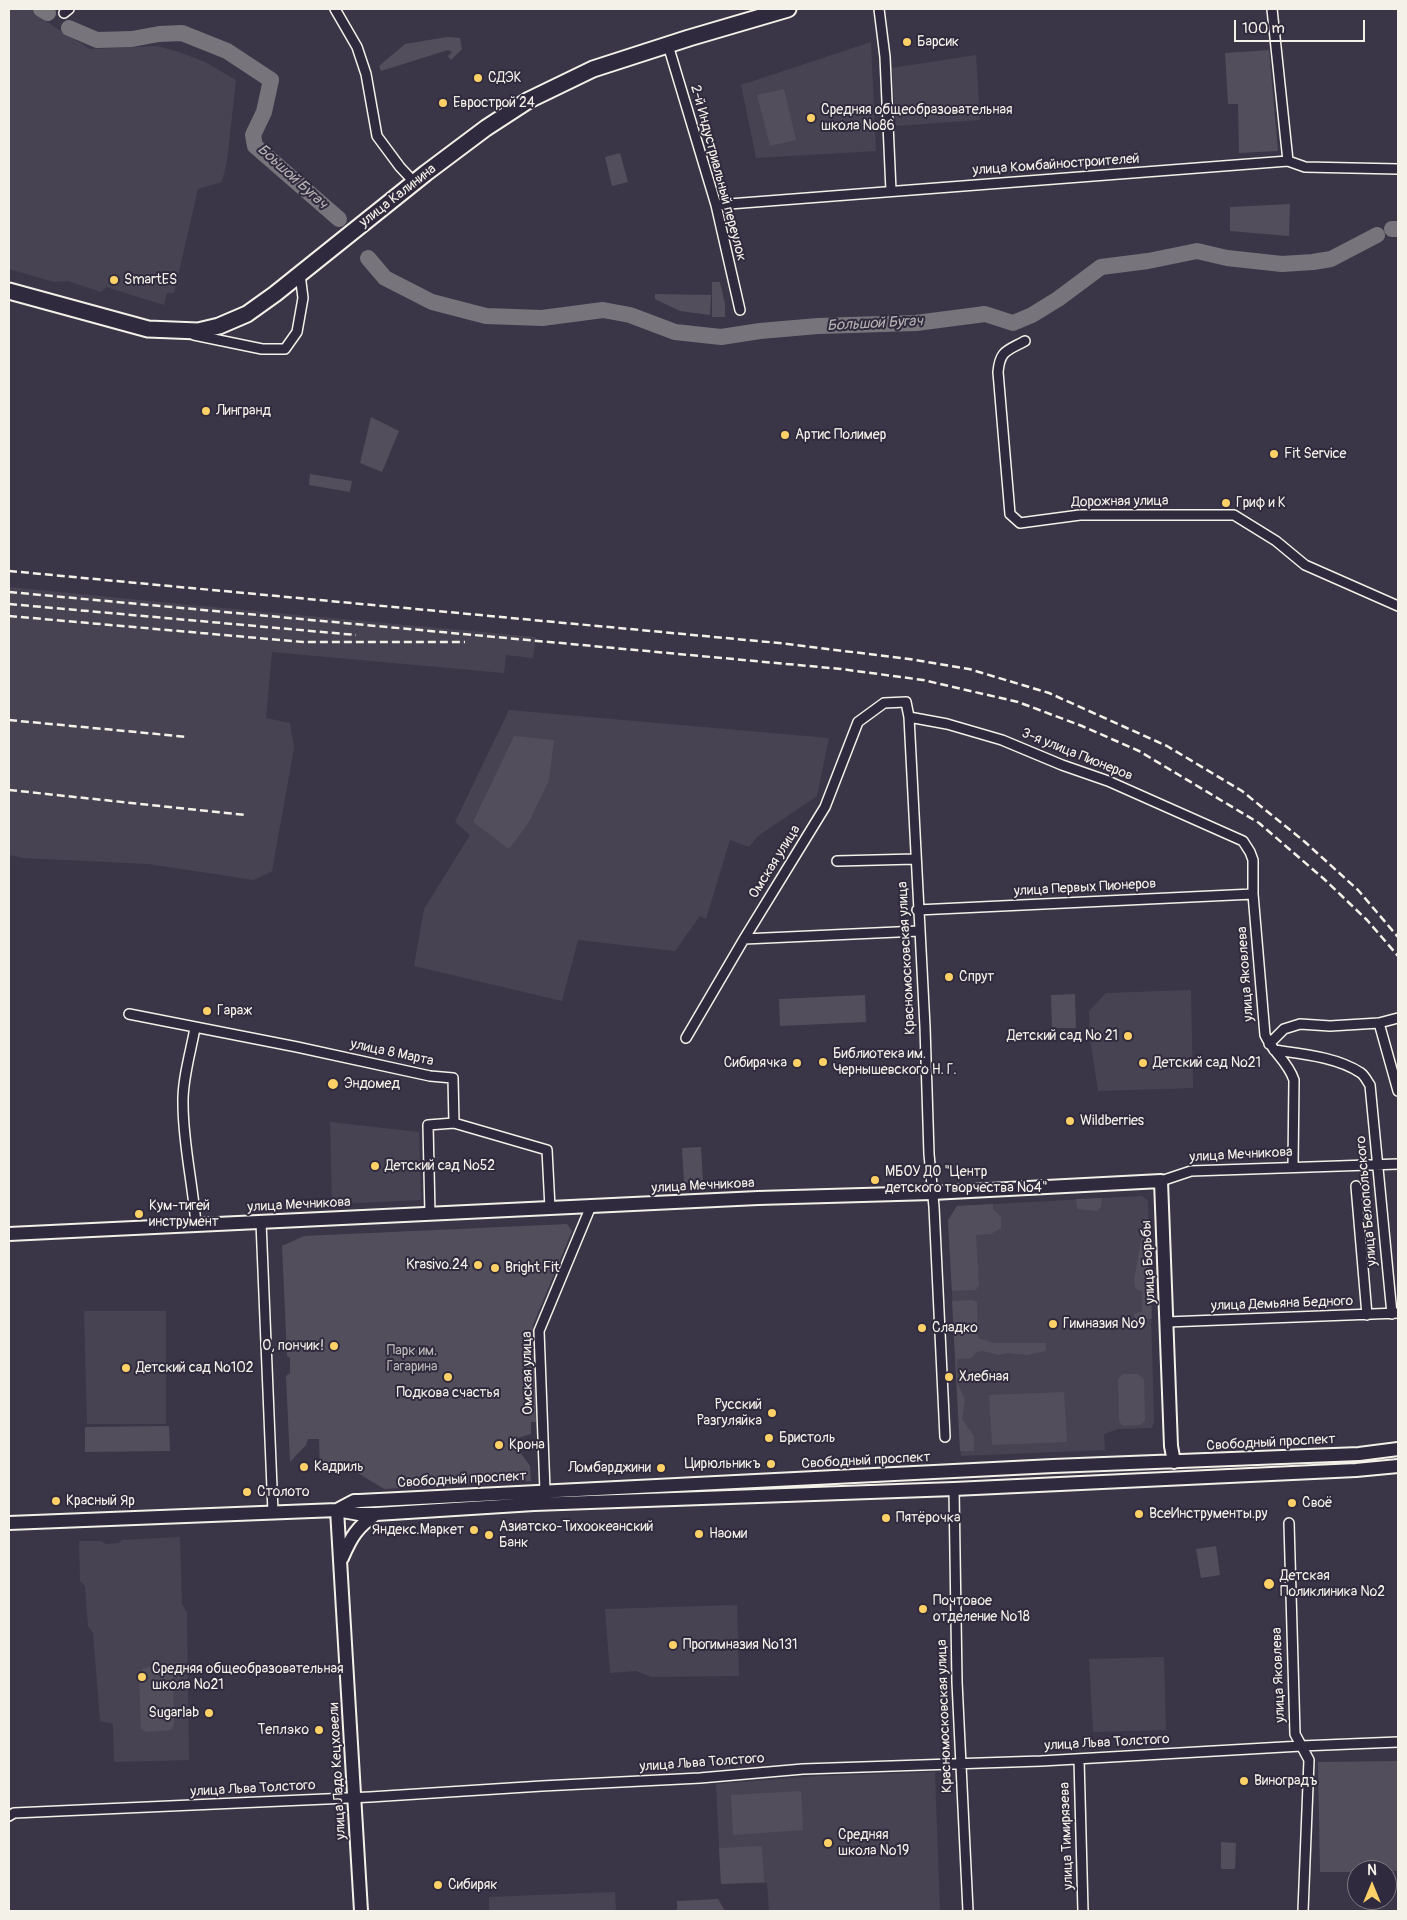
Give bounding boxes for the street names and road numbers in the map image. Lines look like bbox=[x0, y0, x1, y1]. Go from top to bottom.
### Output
street label: 2-й Индустриальный переулок bbox=[686, 83, 750, 263]
street label: улица Комбайностроителей bbox=[972, 151, 1140, 179]
street label: улица Калинина bbox=[356, 161, 440, 231]
street label: Дорожная улица bbox=[1071, 493, 1169, 511]
street label: 3-я улица Пионеров bbox=[1019, 725, 1135, 785]
street label: Омская улица bbox=[746, 822, 804, 902]
street label: улица Первых Пионеров bbox=[1013, 876, 1157, 900]
street label: Красномосковская улица bbox=[895, 881, 919, 1035]
street label: улица Яковлева bbox=[1234, 926, 1258, 1022]
street label: улица 8 Марта bbox=[349, 1036, 435, 1070]
street label: улица Белопольского bbox=[1353, 1135, 1381, 1267]
street label: улица Мечникова bbox=[1189, 1144, 1293, 1166]
street label: улица Мечникова bbox=[651, 1175, 755, 1197]
street label: улица Мечникова bbox=[247, 1194, 351, 1216]
street label: улица Борьбы bbox=[1138, 1220, 1160, 1304]
street label: улица Демьяна Бедного bbox=[1211, 1293, 1353, 1315]
street label: Омская улица bbox=[519, 1331, 537, 1415]
street label: Свободный проспект bbox=[1206, 1431, 1336, 1455]
street label: Свободный проспект bbox=[801, 1449, 931, 1473]
street label: Свободный проспект bbox=[397, 1468, 527, 1492]
street label: улица Яковлева bbox=[1269, 1627, 1289, 1723]
street label: Красномосковская улица bbox=[934, 1639, 956, 1793]
street label: улица Ладо Кецховели bbox=[326, 1702, 350, 1840]
street label: улица Льва Толстого bbox=[1044, 1731, 1170, 1755]
street label: улица Льва Толстого bbox=[639, 1750, 765, 1776]
street label: улица Льва Толстого bbox=[190, 1777, 316, 1801]
street label: улица Тимирязева bbox=[1057, 1782, 1077, 1890]

